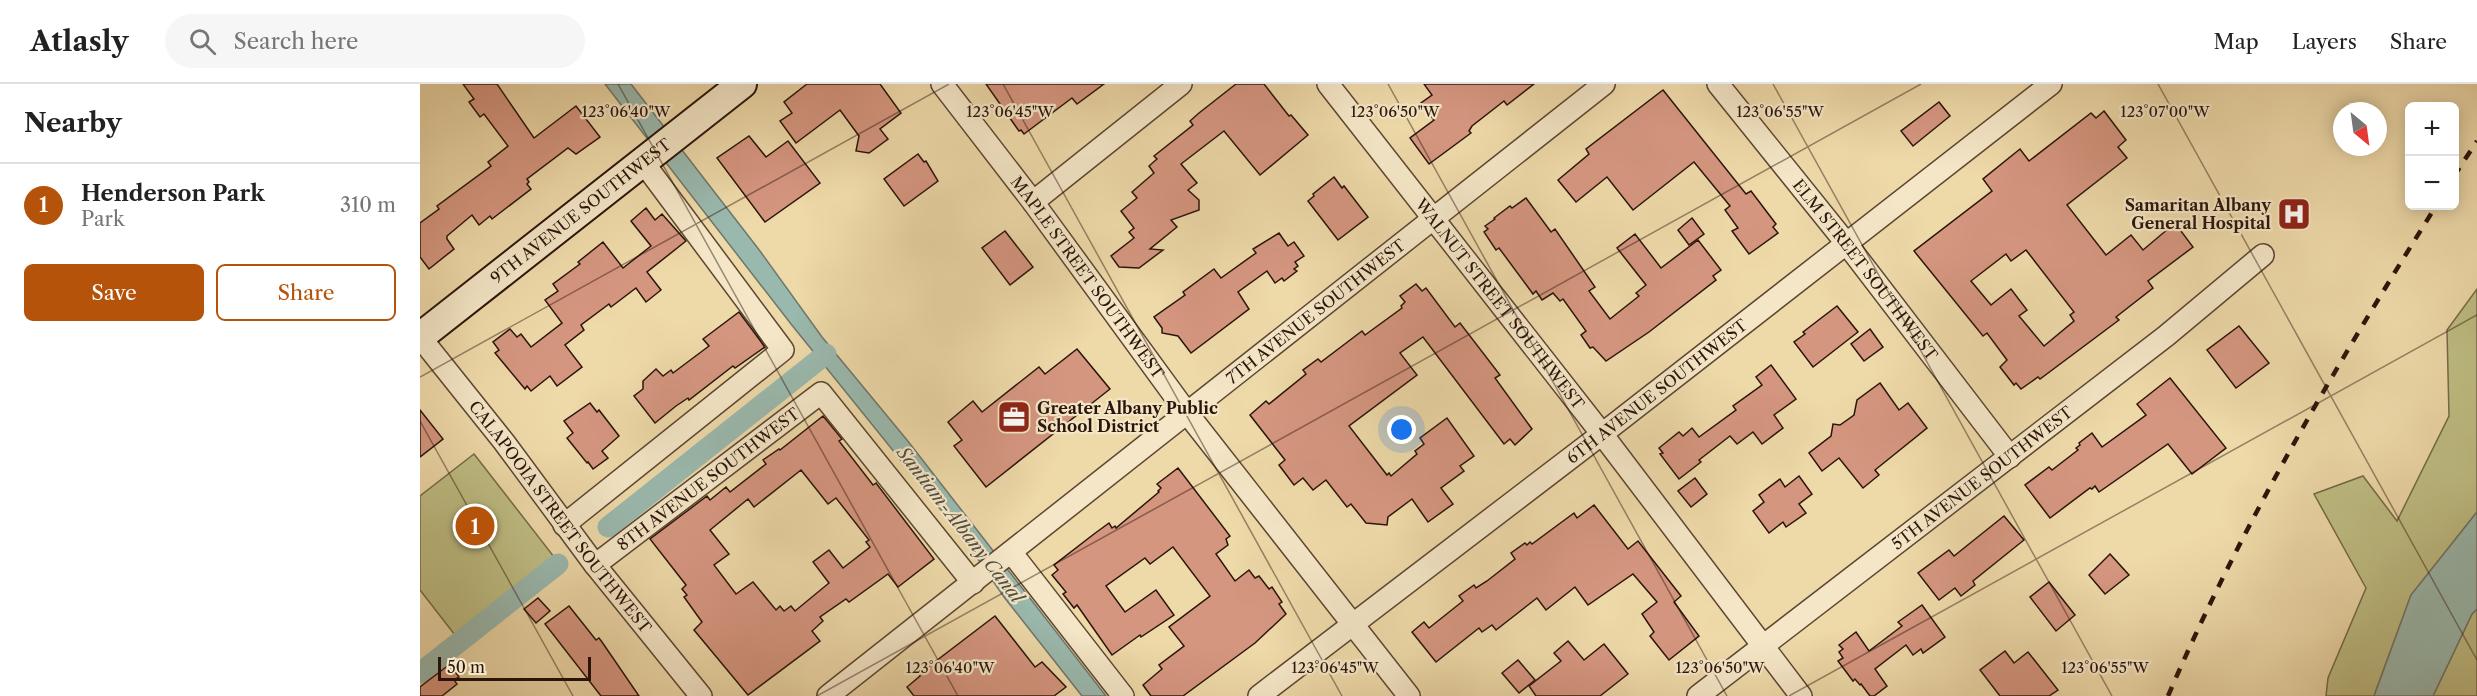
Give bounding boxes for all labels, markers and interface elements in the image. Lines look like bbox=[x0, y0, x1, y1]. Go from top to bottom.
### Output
search box bbox=[165, 14, 585, 68]
text: Atlasly bbox=[30, 24, 129, 58]
icon: search bbox=[186, 25, 219, 58]
text: Search here bbox=[234, 28, 358, 55]
text: Map bbox=[2214, 29, 2259, 54]
text: Layers bbox=[2292, 29, 2357, 54]
text: Share bbox=[2390, 29, 2447, 54]
text: 123°06'40"W bbox=[582, 102, 671, 121]
text: 123°06'45"W bbox=[966, 102, 1054, 121]
text: 123°06'50"W bbox=[1350, 102, 1440, 121]
text: 123°06'55"W bbox=[1736, 102, 1824, 121]
text: 123°07'00"W bbox=[2120, 102, 2210, 121]
north arrow bbox=[2333, 102, 2387, 156]
map controls bbox=[2405, 102, 2459, 210]
button: + bbox=[2405, 102, 2459, 156]
text: Nearby bbox=[24, 107, 122, 139]
street label: 9TH AVENUE SOUTHWEST bbox=[486, 134, 675, 288]
button: − bbox=[2405, 156, 2459, 210]
street label: MAPLE STREET SOUTHWEST bbox=[1007, 172, 1169, 383]
street label: ELM STREET SOUTHWEST bbox=[1789, 175, 1942, 364]
text: Henderson Park bbox=[81, 180, 265, 207]
text: 1 bbox=[39, 193, 48, 217]
text: 310 m bbox=[340, 193, 396, 217]
street label: WALNUT STREET SOUTHWEST bbox=[1411, 193, 1589, 413]
place label: Samaritan Albany General Hospital bbox=[2125, 195, 2272, 233]
hospital icon: Samaritan Albany General Hospital bbox=[2276, 196, 2312, 232]
text: Park bbox=[81, 207, 124, 231]
street label: 7TH AVENUE SOUTHWEST bbox=[1222, 235, 1409, 388]
button: Save bbox=[24, 264, 204, 321]
button: Share bbox=[216, 264, 396, 321]
street label: 6TH AVENUE SOUTHWEST bbox=[1562, 315, 1751, 468]
street label: CALAPOOIA STREET SOUTHWEST bbox=[465, 397, 656, 637]
place label: Greater Albany Public School District bbox=[1037, 398, 1218, 436]
office icon: Greater Albany Public School District bbox=[996, 399, 1032, 435]
street label: 5TH AVENUE SOUTHWEST bbox=[1887, 402, 2076, 554]
street label: 8TH AVENUE SOUTHWEST bbox=[613, 403, 803, 555]
your location bbox=[1387, 415, 1416, 444]
water label: Santiam-Albany Canal bbox=[891, 442, 1029, 609]
pin: 1 bbox=[456, 504, 494, 548]
scale bar bbox=[438, 654, 591, 682]
text: 50 m bbox=[447, 657, 485, 677]
text: 123°06'40"W bbox=[906, 658, 995, 677]
text: 123°06'45"W bbox=[1291, 658, 1379, 677]
text: 123°06'50"W bbox=[1675, 658, 1765, 677]
text: 123°06'55"W bbox=[2061, 658, 2149, 677]

